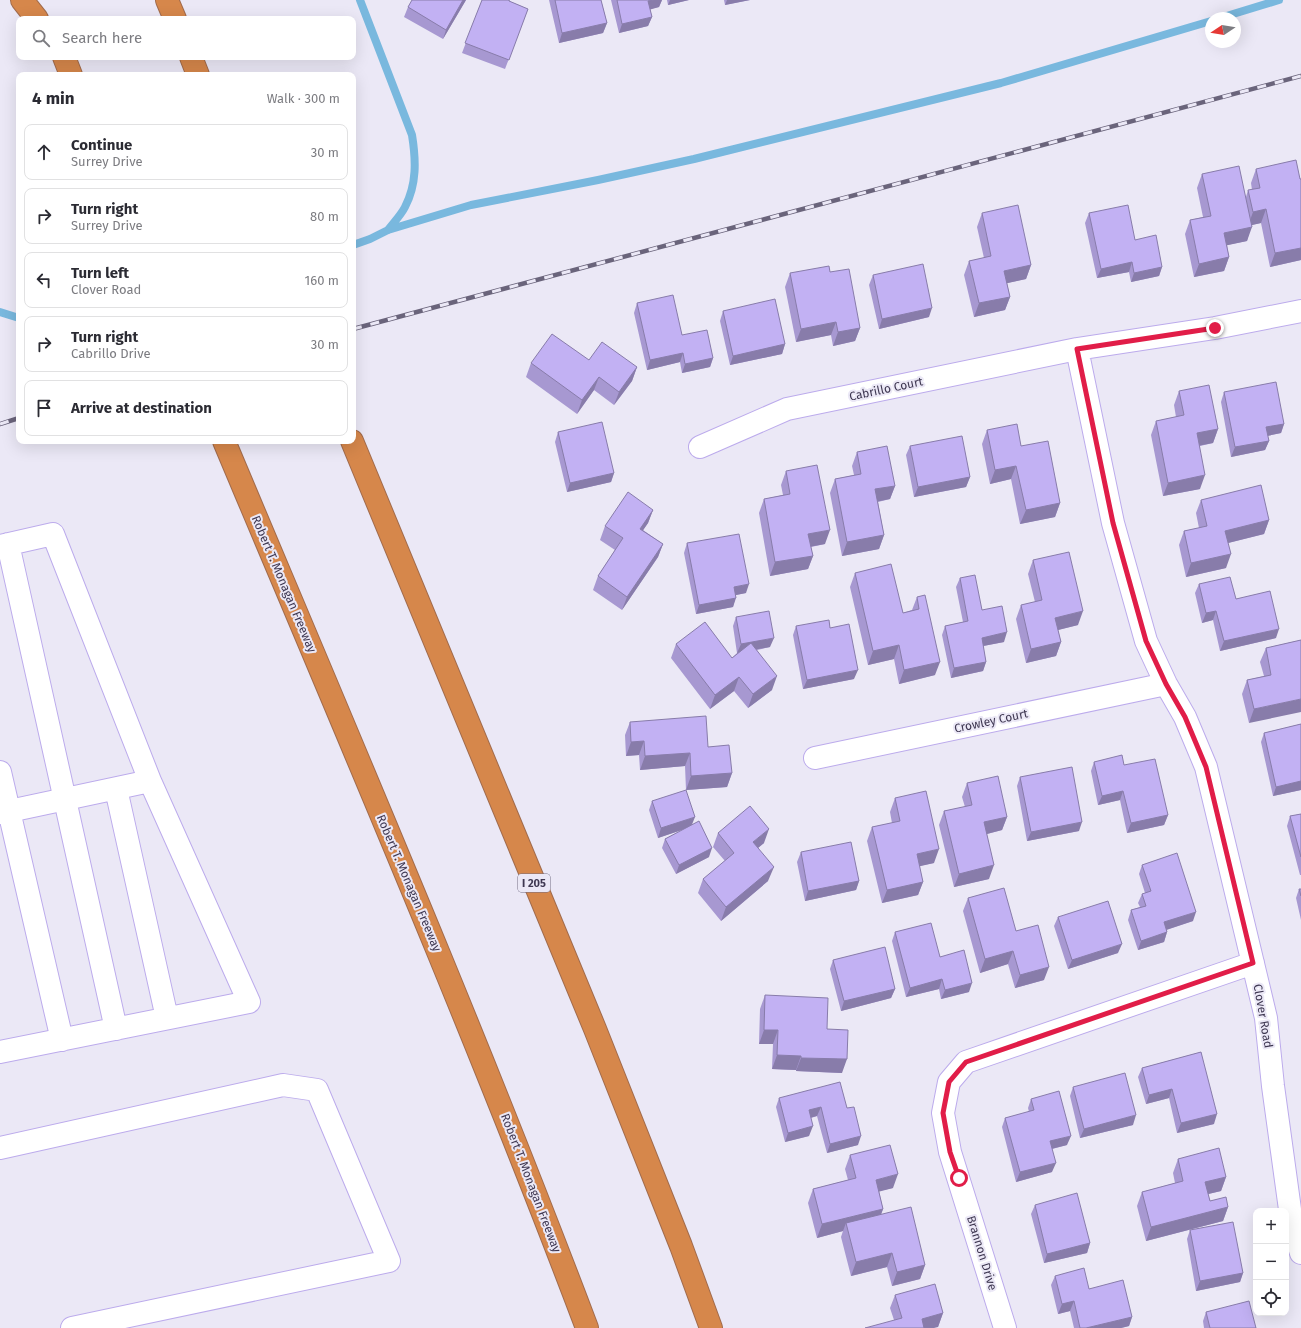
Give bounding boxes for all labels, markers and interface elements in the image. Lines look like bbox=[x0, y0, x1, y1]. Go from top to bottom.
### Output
north arrow bbox=[1205, 12, 1241, 48]
search box bbox=[16, 16, 356, 60]
icon: search bbox=[30, 27, 52, 49]
text: Search here bbox=[62, 29, 142, 47]
text: 4 min bbox=[32, 88, 75, 109]
text: Walk · 300 m bbox=[267, 91, 340, 106]
text: Continue bbox=[71, 136, 132, 154]
icon: ahead bbox=[33, 141, 55, 163]
text: 30 m bbox=[311, 145, 339, 160]
text: Surrey Drive bbox=[71, 154, 143, 169]
text: Turn right bbox=[71, 200, 138, 218]
icon: right bbox=[33, 205, 55, 227]
text: 80 m bbox=[310, 209, 339, 224]
text: Surrey Drive bbox=[71, 218, 143, 233]
text: Turn left bbox=[71, 264, 129, 282]
icon: left bbox=[33, 269, 55, 291]
text: 160 m bbox=[305, 273, 339, 288]
text: Clover Road bbox=[71, 282, 141, 297]
route end bbox=[1206, 319, 1224, 337]
text: Turn right bbox=[71, 328, 138, 346]
icon: right bbox=[33, 333, 55, 355]
text: 30 m bbox=[311, 337, 339, 352]
text: Cabrillo Drive bbox=[71, 346, 151, 361]
street label: Cabrillo Court bbox=[848, 374, 925, 404]
icon: arrive bbox=[33, 397, 55, 419]
text: Arrive at destination bbox=[71, 399, 212, 417]
street label: Robert T. Monagan Freeway bbox=[249, 513, 319, 655]
street label: Crowley Court bbox=[953, 706, 1030, 736]
street label: Robert T. Monagan Freeway bbox=[374, 812, 444, 954]
road number: I 205 bbox=[518, 874, 550, 892]
street label: Clover Road bbox=[1250, 983, 1276, 1049]
street label: Robert T. Monagan Freeway bbox=[498, 1112, 564, 1254]
route start bbox=[950, 1169, 968, 1187]
map controls bbox=[1253, 1208, 1289, 1316]
button: + bbox=[1253, 1208, 1289, 1244]
street label: Brannon Drive bbox=[964, 1214, 1000, 1292]
button: − bbox=[1253, 1244, 1289, 1280]
button: locate bbox=[1253, 1280, 1289, 1316]

